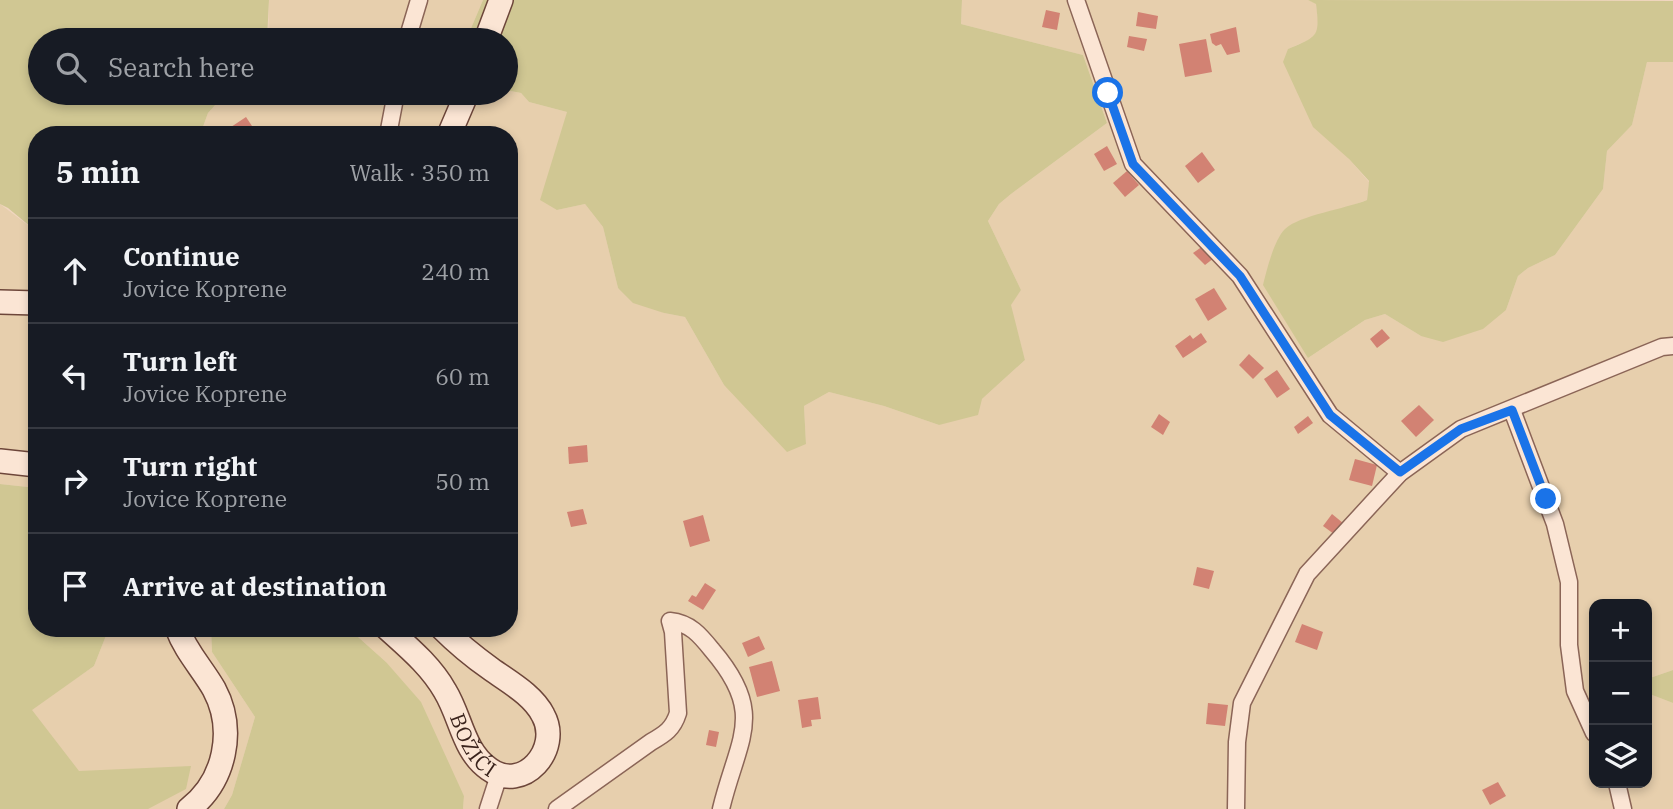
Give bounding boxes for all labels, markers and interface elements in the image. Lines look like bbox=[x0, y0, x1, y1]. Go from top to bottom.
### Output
search box bbox=[28, 28, 518, 105]
icon: search bbox=[52, 48, 90, 86]
text: Search here bbox=[108, 50, 254, 84]
route start bbox=[1092, 77, 1123, 108]
text: 5 min bbox=[56, 152, 140, 191]
text: Walk · 350 m bbox=[349, 157, 490, 187]
text: Continue bbox=[123, 239, 240, 273]
icon: ahead bbox=[56, 252, 94, 290]
text: 240 m bbox=[421, 256, 490, 286]
text: Jovice Koprene bbox=[123, 273, 287, 303]
text: Turn left bbox=[123, 344, 237, 378]
icon: left bbox=[56, 357, 94, 395]
text: 60 m bbox=[435, 361, 490, 391]
text: Jovice Koprene bbox=[123, 378, 287, 408]
text: Turn right bbox=[123, 449, 257, 483]
icon: right bbox=[56, 462, 94, 500]
text: 50 m bbox=[435, 466, 490, 496]
text: Jovice Koprene bbox=[123, 483, 287, 513]
route end bbox=[1530, 483, 1561, 514]
icon: arrive bbox=[56, 567, 94, 605]
text: Arrive at destination bbox=[123, 569, 387, 603]
map controls bbox=[1589, 599, 1652, 788]
button: + bbox=[1589, 599, 1652, 662]
button: − bbox=[1589, 662, 1652, 725]
street label: BOŽIĆI bbox=[444, 709, 502, 783]
button: layers bbox=[1589, 725, 1652, 788]

